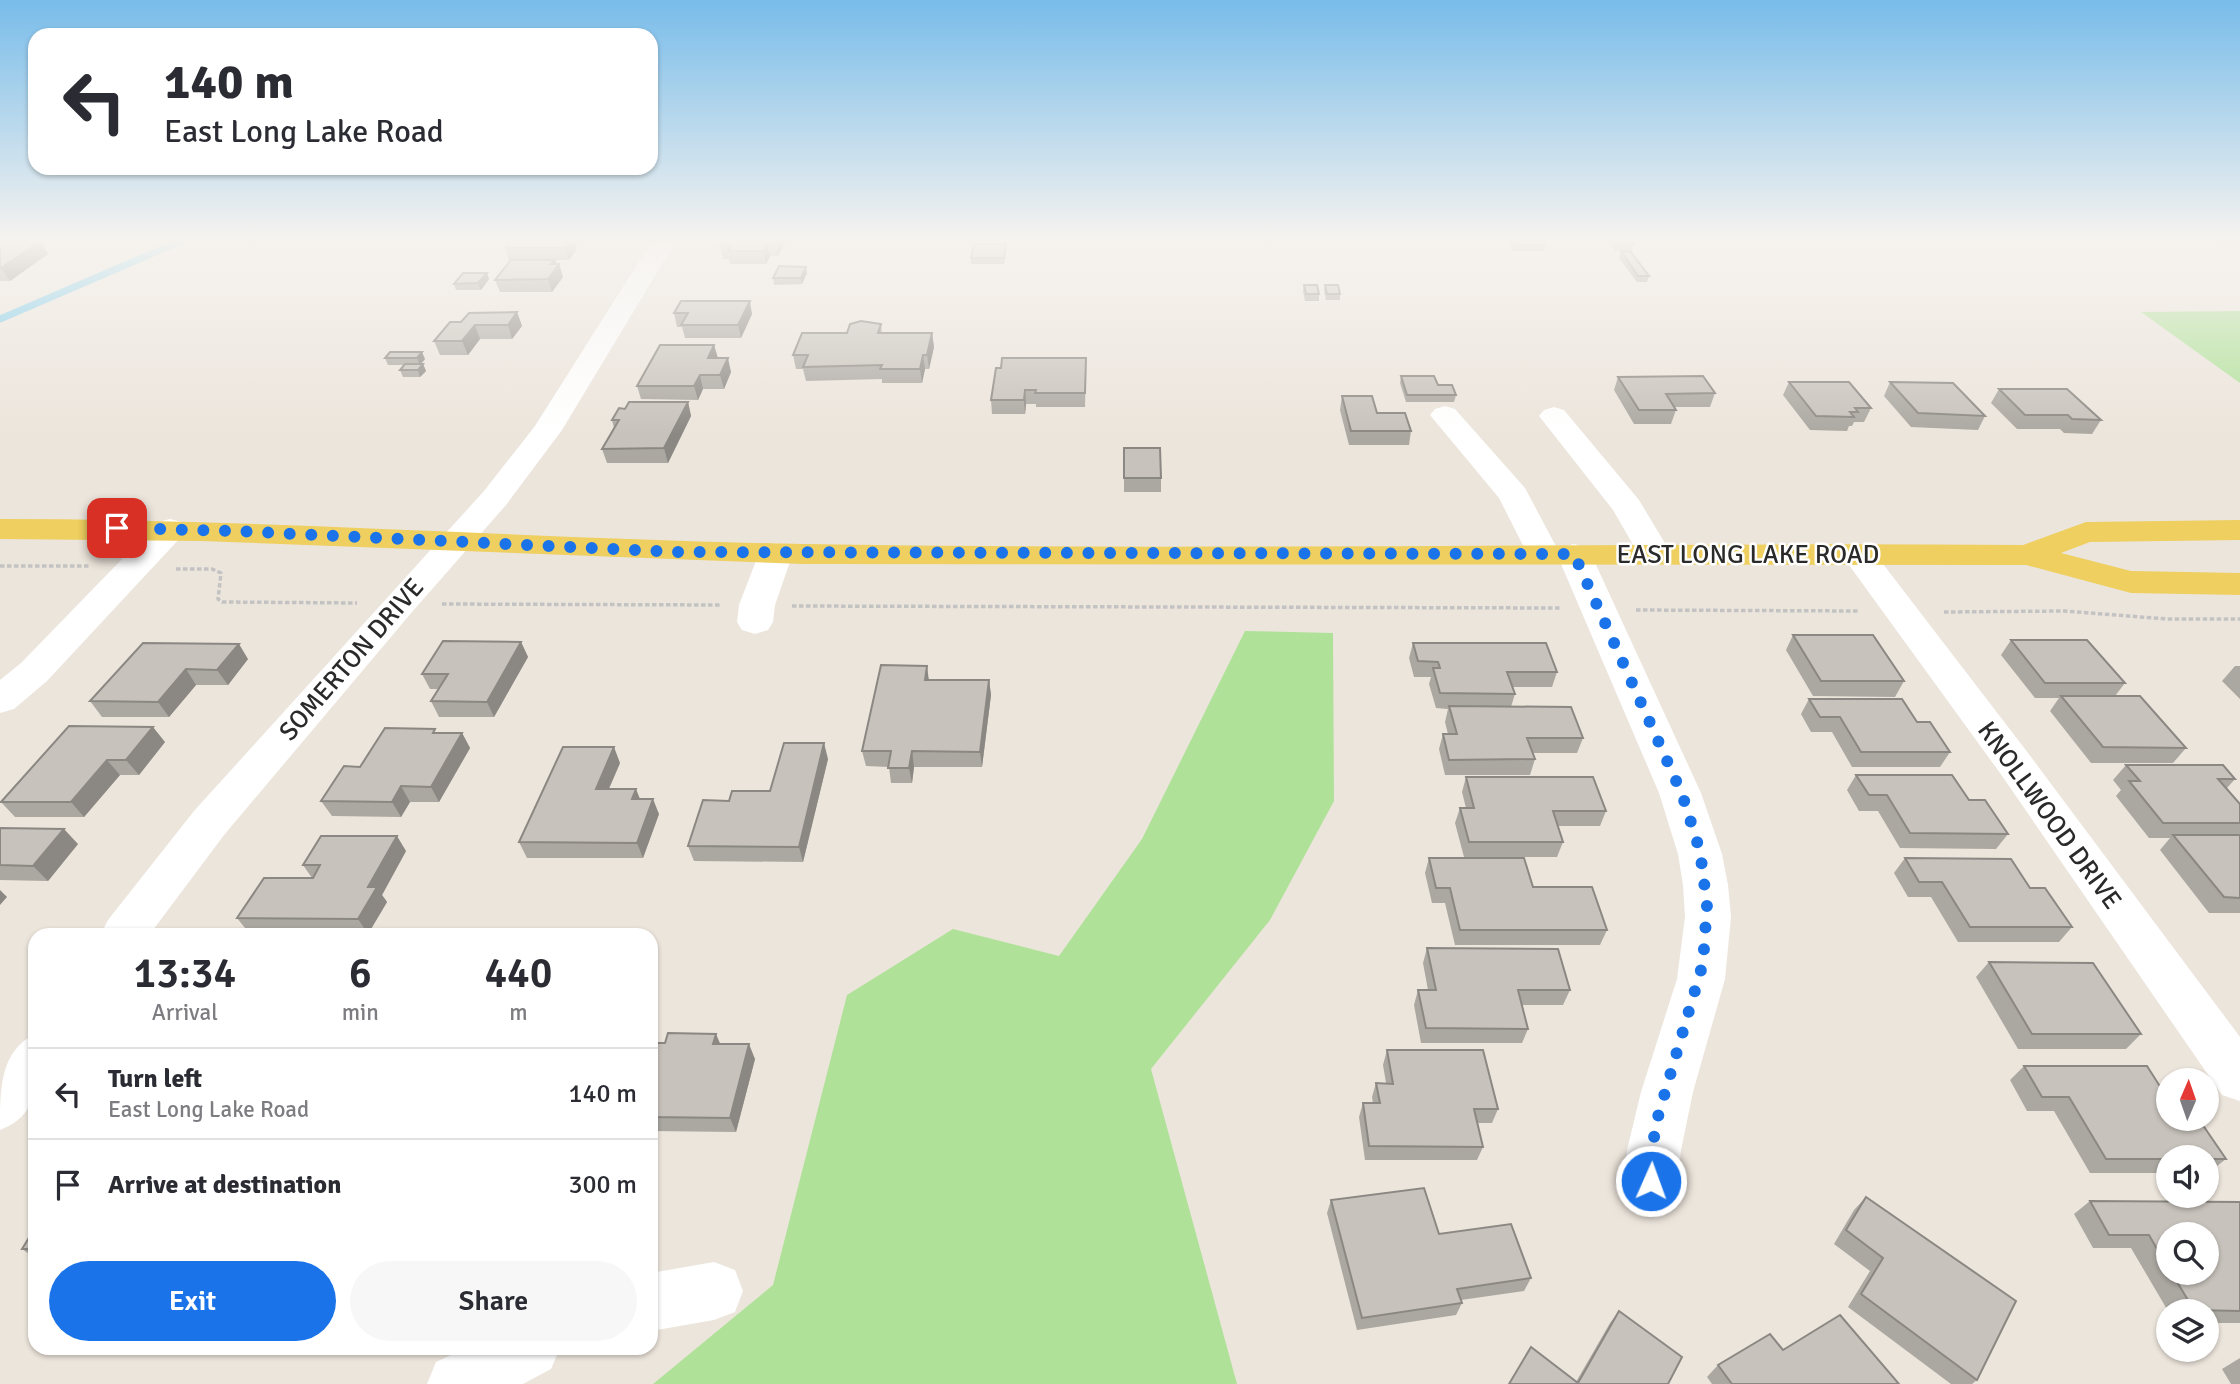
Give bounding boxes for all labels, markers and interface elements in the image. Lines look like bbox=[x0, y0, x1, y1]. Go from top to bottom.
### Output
text: 140 m bbox=[164, 52, 294, 112]
icon: left bbox=[49, 56, 140, 147]
text: East Long Lake Road bbox=[164, 112, 444, 151]
pin bbox=[87, 498, 147, 558]
icon: arrive bbox=[98, 509, 136, 547]
street label: EAST LONG LAKE ROAD bbox=[1617, 539, 1879, 571]
street label: SOMERTON DRIVE bbox=[273, 572, 431, 747]
street label: KNOLLWOOD DRIVE bbox=[1970, 716, 2128, 916]
text: 13:34 bbox=[134, 948, 236, 999]
text: 6 bbox=[349, 948, 372, 999]
text: 440 bbox=[484, 948, 552, 999]
text: Arrival bbox=[152, 998, 218, 1027]
text: min bbox=[342, 998, 379, 1027]
text: m bbox=[509, 998, 528, 1027]
text: Turn left bbox=[108, 1063, 202, 1095]
north arrow bbox=[2156, 1068, 2219, 1130]
map controls bbox=[2156, 1068, 2219, 1362]
icon: left bbox=[49, 1075, 87, 1113]
text: 140 m bbox=[568, 1078, 637, 1110]
text: East Long Lake Road bbox=[108, 1095, 309, 1124]
position arrow bbox=[1614, 1144, 1688, 1218]
button: sound bbox=[2156, 1145, 2219, 1208]
icon: arrive bbox=[49, 1166, 87, 1204]
text: Arrive at destination bbox=[108, 1169, 341, 1201]
text: 300 m bbox=[568, 1169, 637, 1201]
button: search bbox=[2156, 1222, 2219, 1285]
button: Exit bbox=[49, 1261, 336, 1341]
button: Share bbox=[350, 1261, 637, 1341]
button: layers bbox=[2156, 1299, 2219, 1362]

